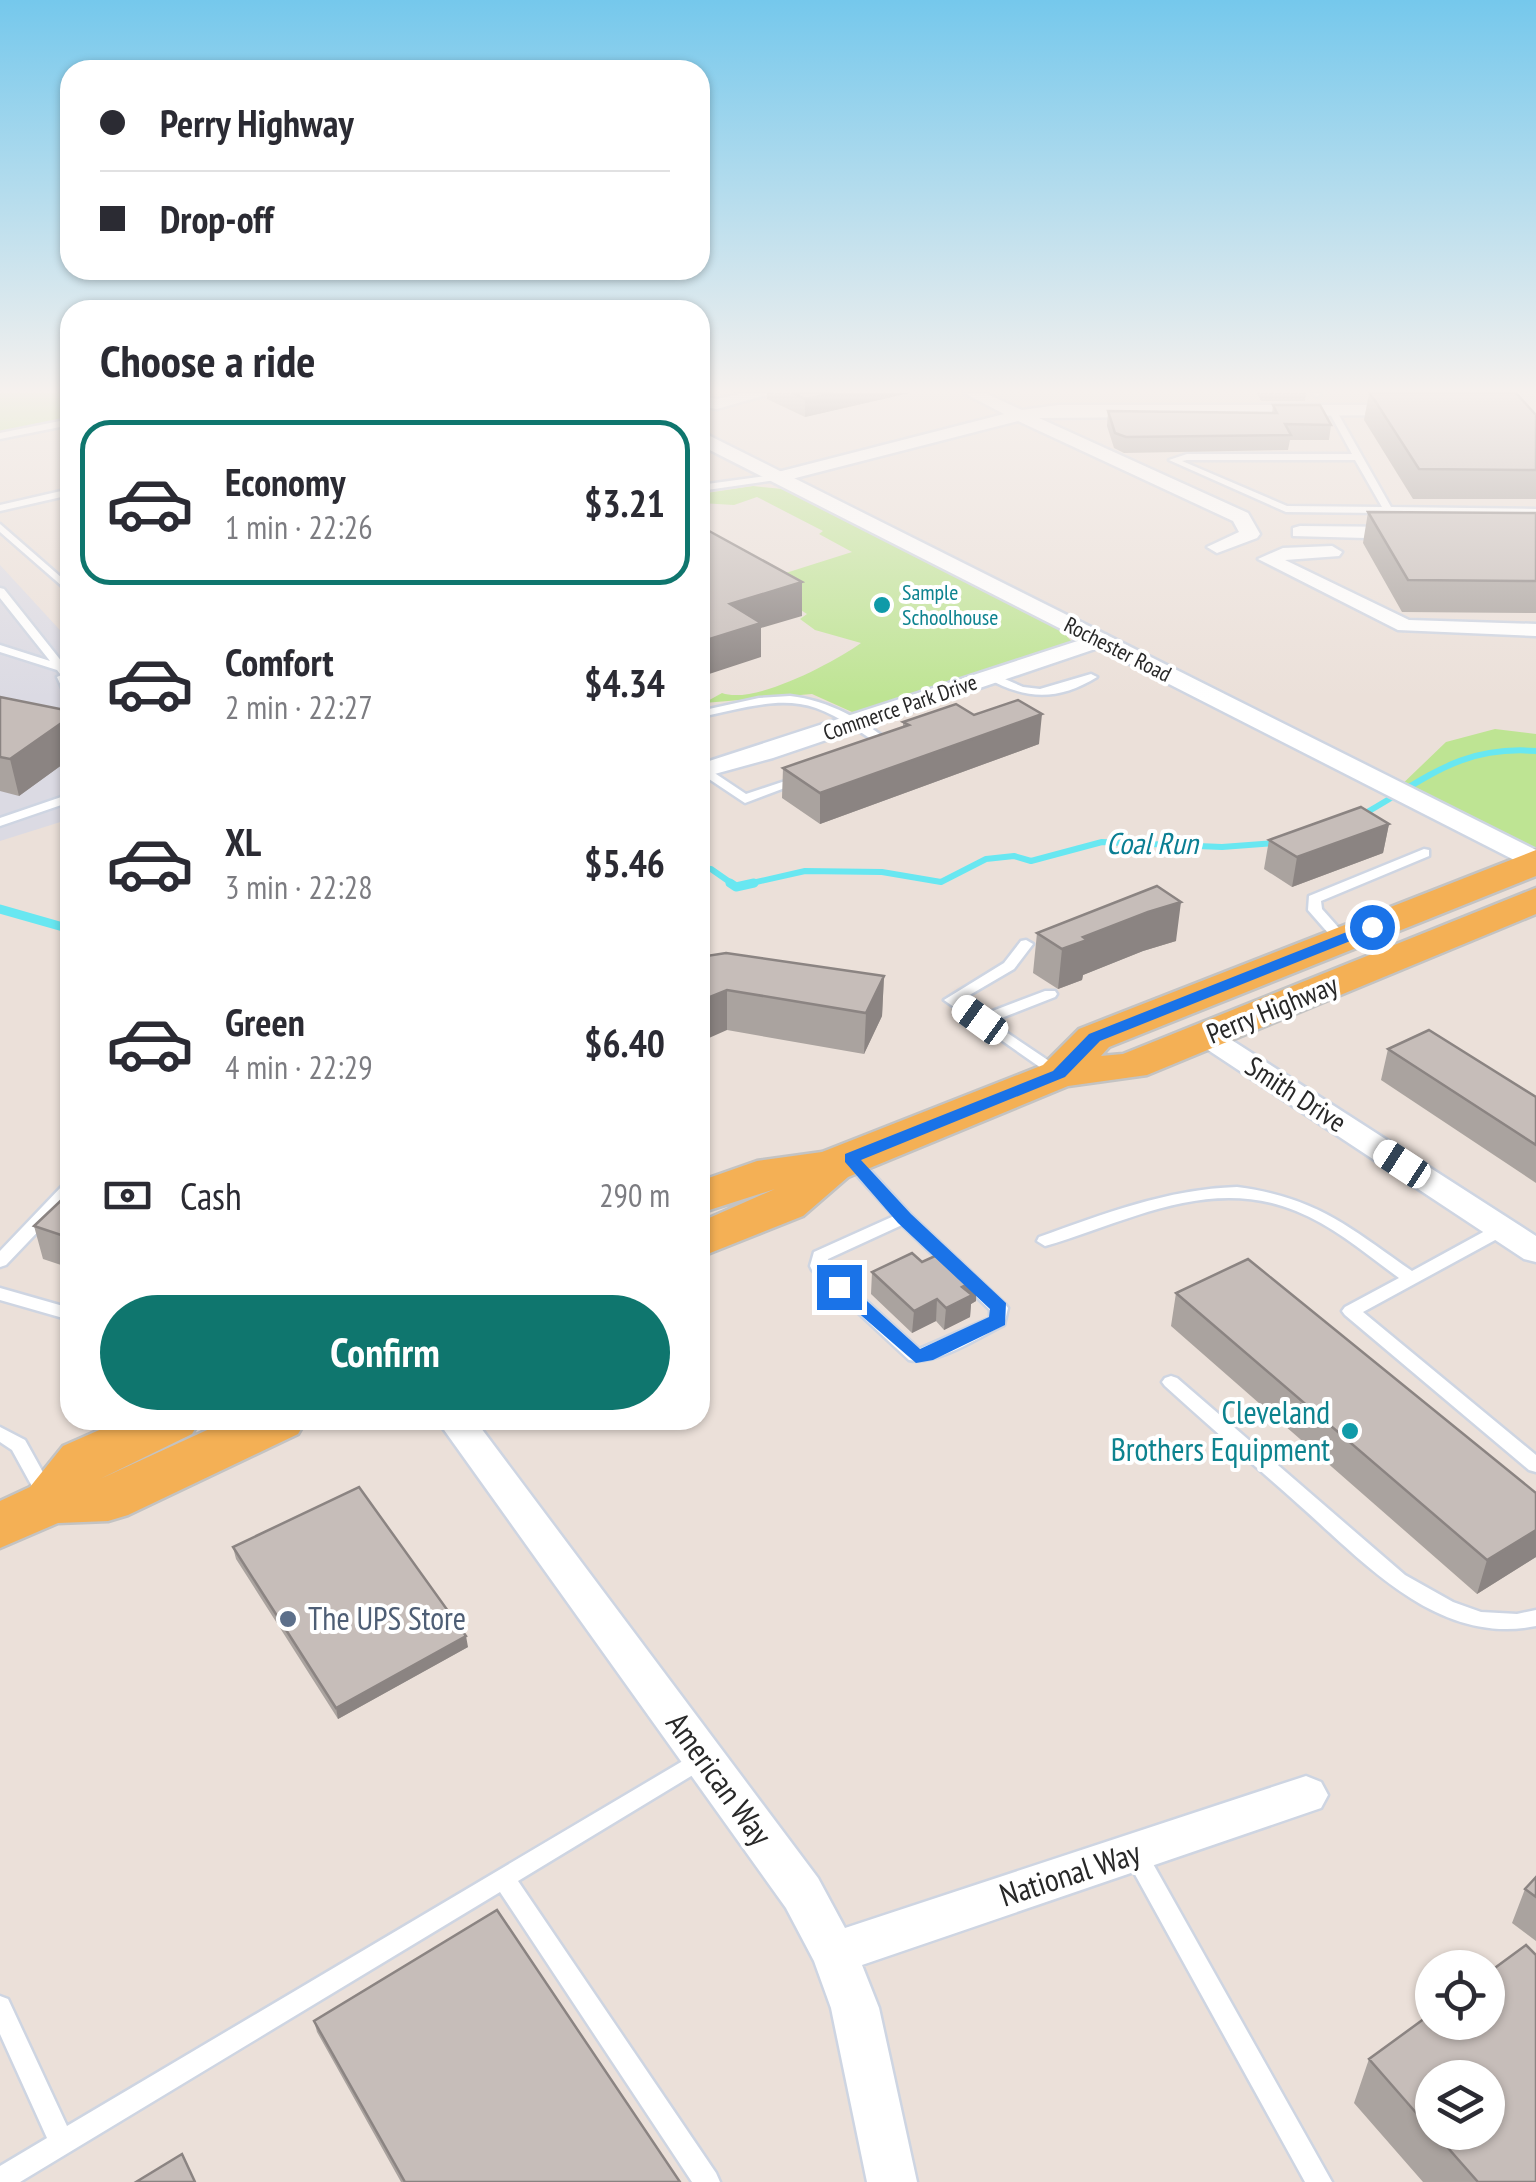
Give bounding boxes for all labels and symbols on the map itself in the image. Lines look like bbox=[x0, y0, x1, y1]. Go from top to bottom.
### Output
place label: Sample Schoolhouse bbox=[902, 578, 998, 631]
marker: Sample Schoolhouse bbox=[871, 594, 893, 616]
street label: Rochester Road bbox=[1060, 610, 1176, 688]
street label: Commerce Park Drive bbox=[819, 668, 981, 746]
water label: Coal Run bbox=[1106, 823, 1200, 862]
route start bbox=[1350, 905, 1395, 950]
street label: Perry Highway bbox=[1201, 965, 1343, 1052]
car bbox=[947, 990, 1013, 1050]
street label: Smith Drive bbox=[1239, 1047, 1354, 1140]
car bbox=[1369, 1135, 1435, 1193]
route end bbox=[817, 1265, 862, 1310]
place label: Cleveland Brothers Equipment bbox=[1111, 1391, 1330, 1470]
marker: Cleveland Brothers Equipment bbox=[1339, 1420, 1361, 1442]
place label: The UPS Store bbox=[308, 1597, 466, 1639]
marker: The UPS Store bbox=[277, 1608, 299, 1630]
street label: American Way bbox=[657, 1704, 782, 1853]
street label: National Way bbox=[994, 1831, 1145, 1915]

